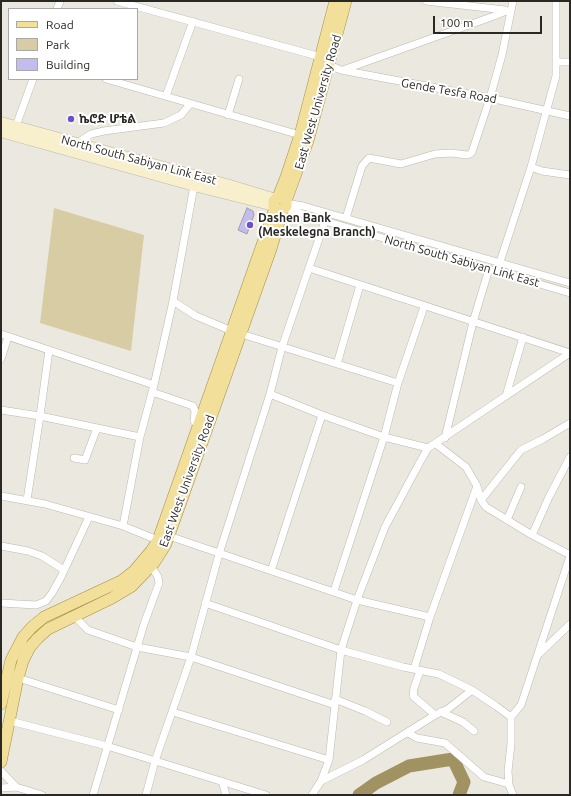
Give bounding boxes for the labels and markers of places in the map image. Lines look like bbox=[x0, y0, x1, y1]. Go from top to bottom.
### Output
place label: ኬሮድ ሆቴል bbox=[79, 112, 136, 126]
marker: ኬሮድ ሆቴል bbox=[66, 114, 76, 124]
place label: Dashen Bank (Meskelegna Branch) bbox=[258, 211, 376, 239]
marker: Dashen Bank (Meskelegna Branch) bbox=[245, 220, 255, 230]

